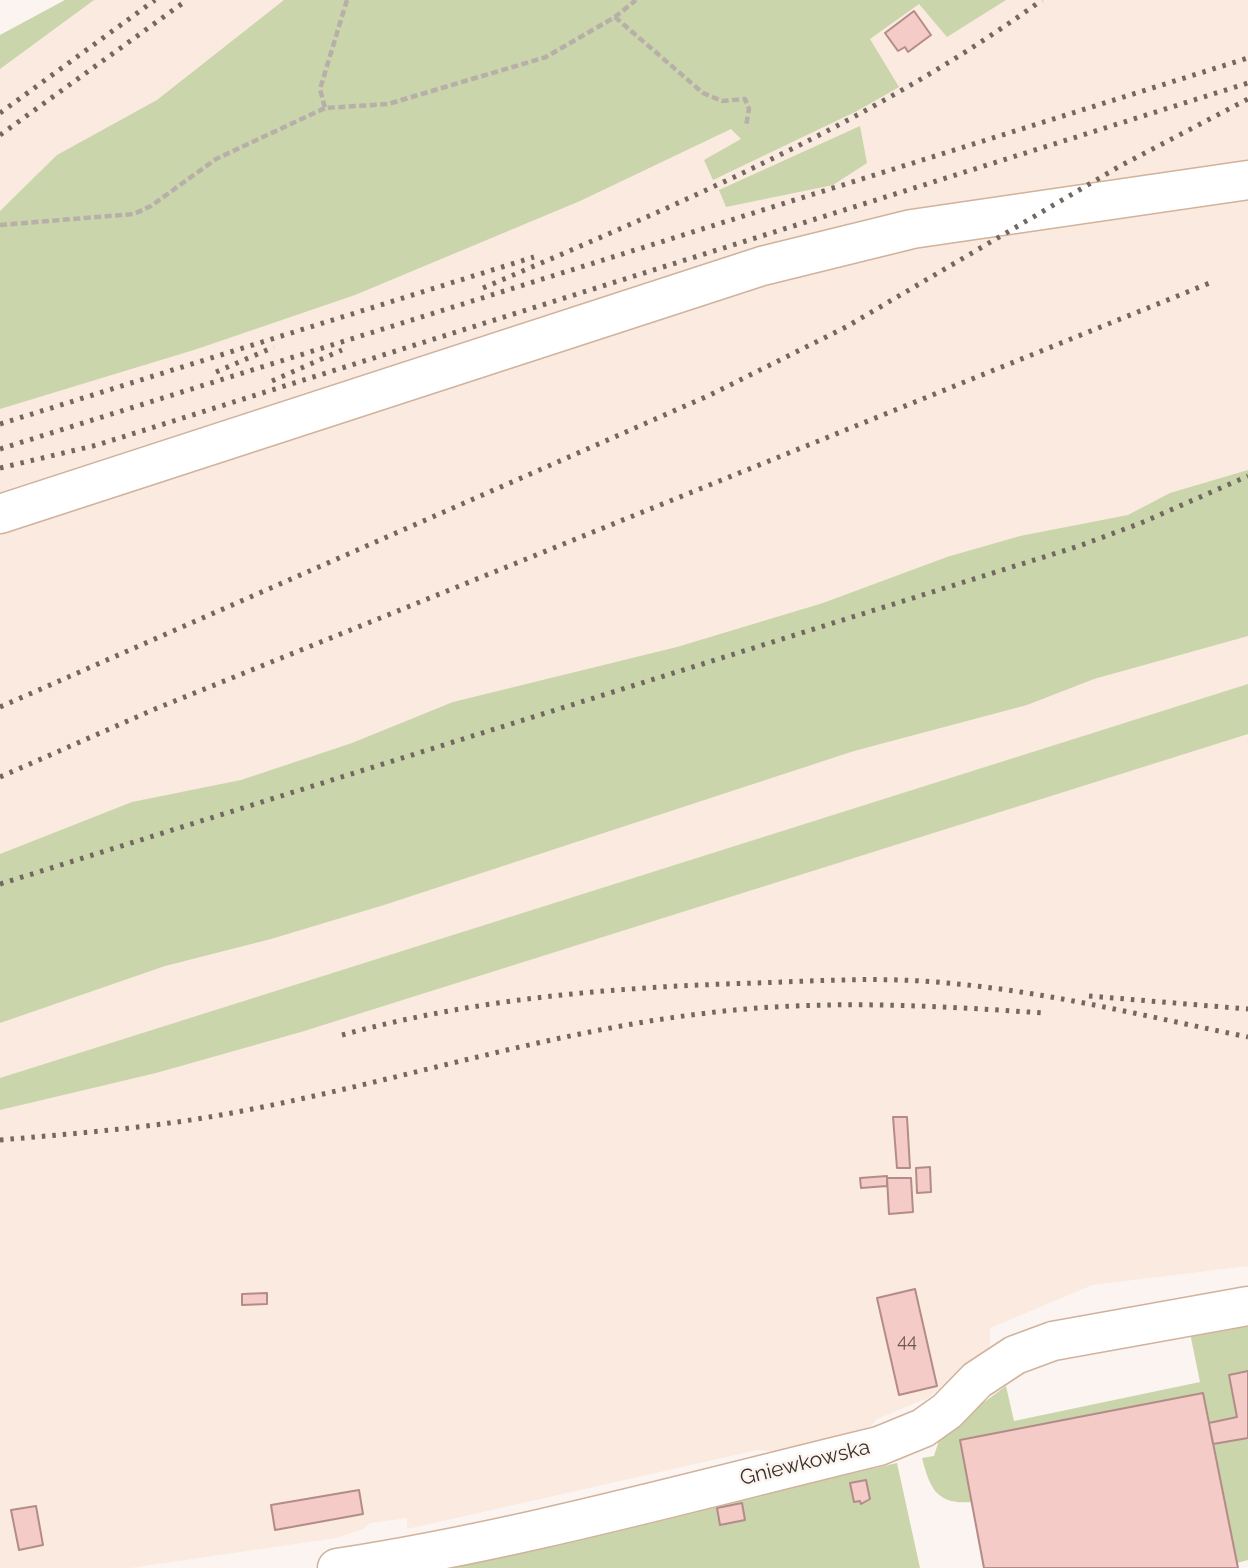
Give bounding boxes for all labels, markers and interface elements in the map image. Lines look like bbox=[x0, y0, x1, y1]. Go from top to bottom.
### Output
house number: 44 bbox=[897, 1331, 917, 1353]
street label: Gniewkowska bbox=[737, 1435, 873, 1491]

